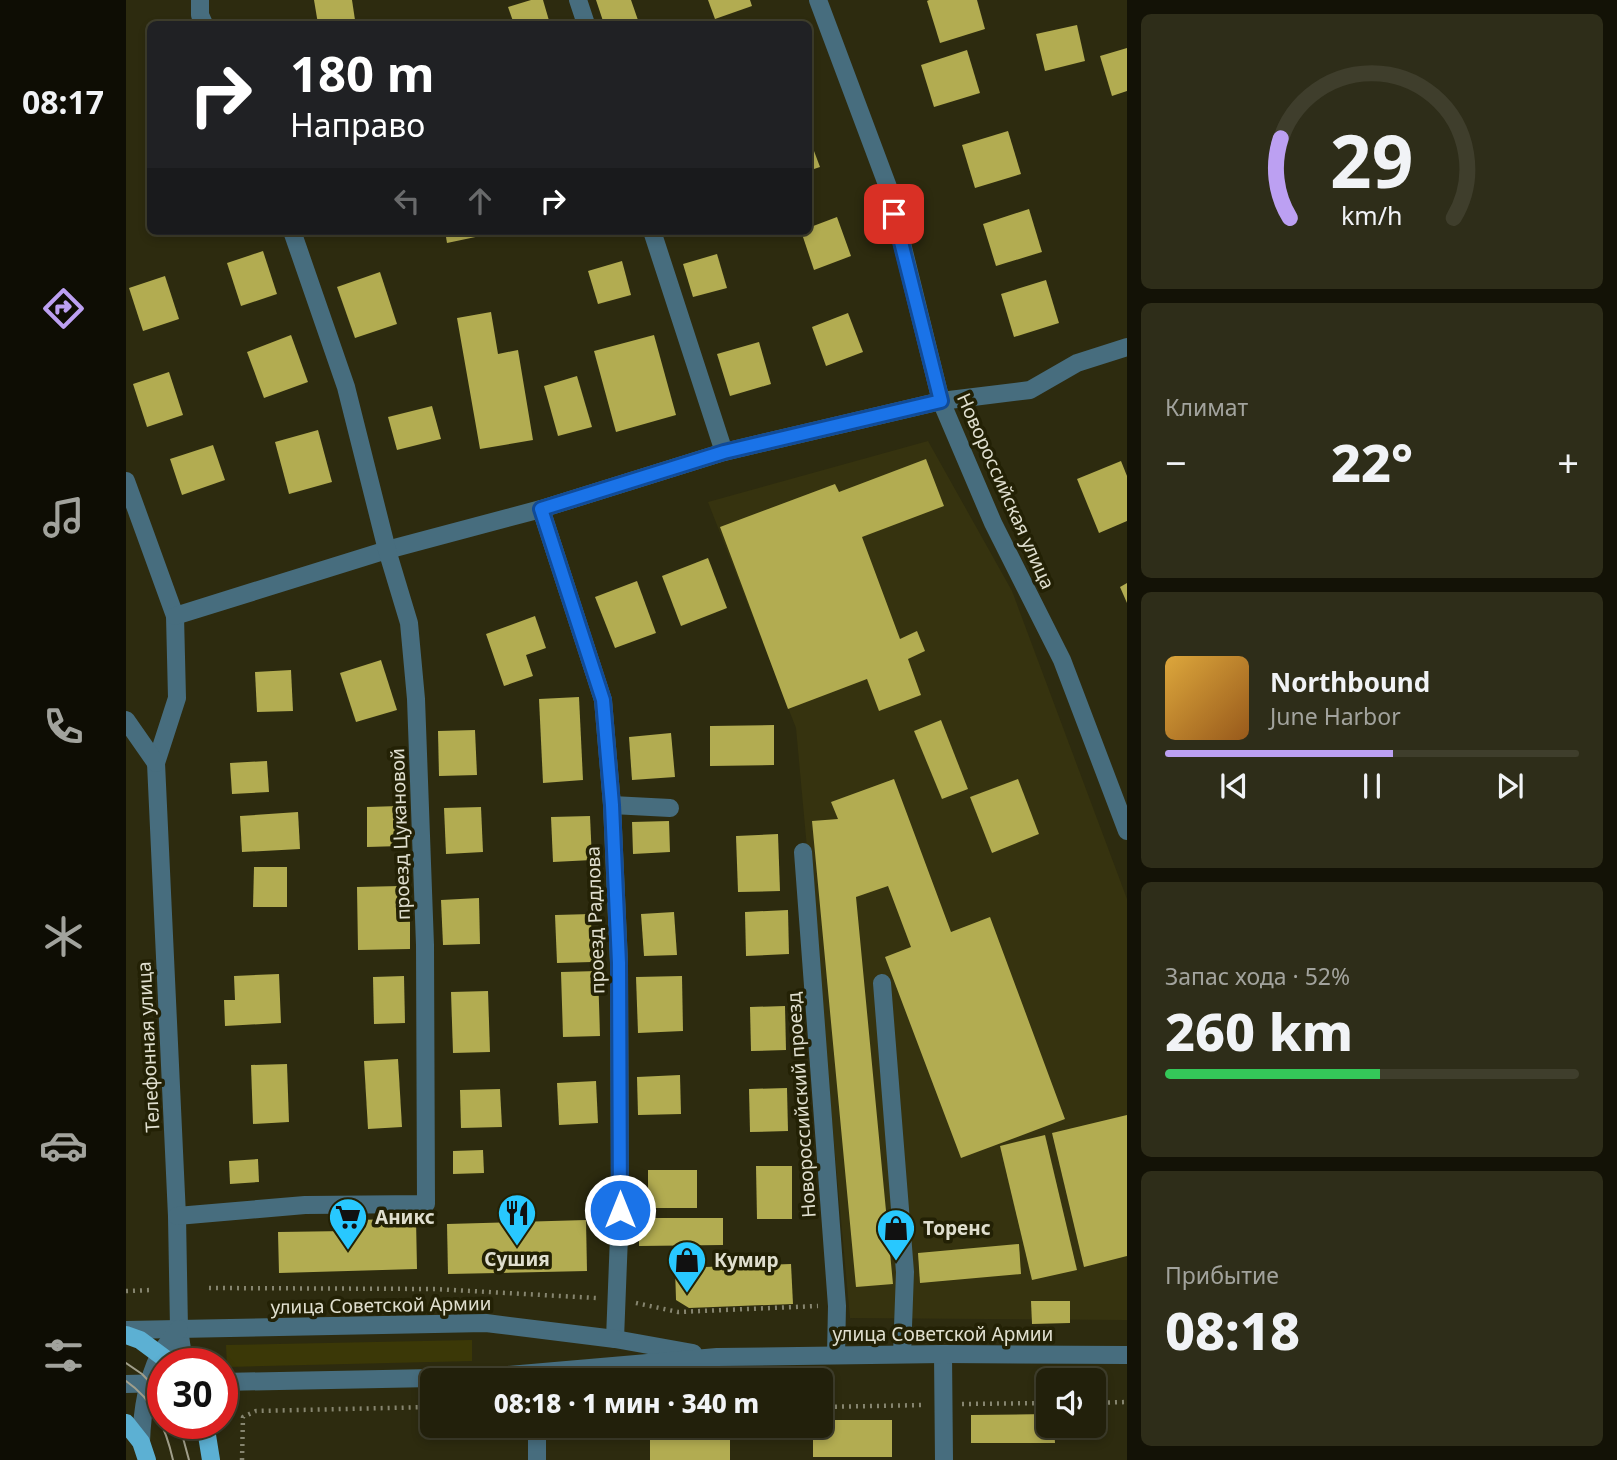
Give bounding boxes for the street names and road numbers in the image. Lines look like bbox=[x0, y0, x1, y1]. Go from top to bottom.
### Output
street label: Новороссийская улица bbox=[951, 389, 1061, 593]
street label: проезд Цукановой bbox=[384, 748, 416, 920]
street label: проезд Радлова bbox=[579, 846, 611, 994]
street label: Телефонная улица bbox=[131, 961, 165, 1133]
street label: Новороссийский проезд bbox=[780, 991, 822, 1219]
street label: улица Советской Армии bbox=[270, 1290, 492, 1320]
street label: улица Советской Армии bbox=[833, 1321, 1053, 1347]

